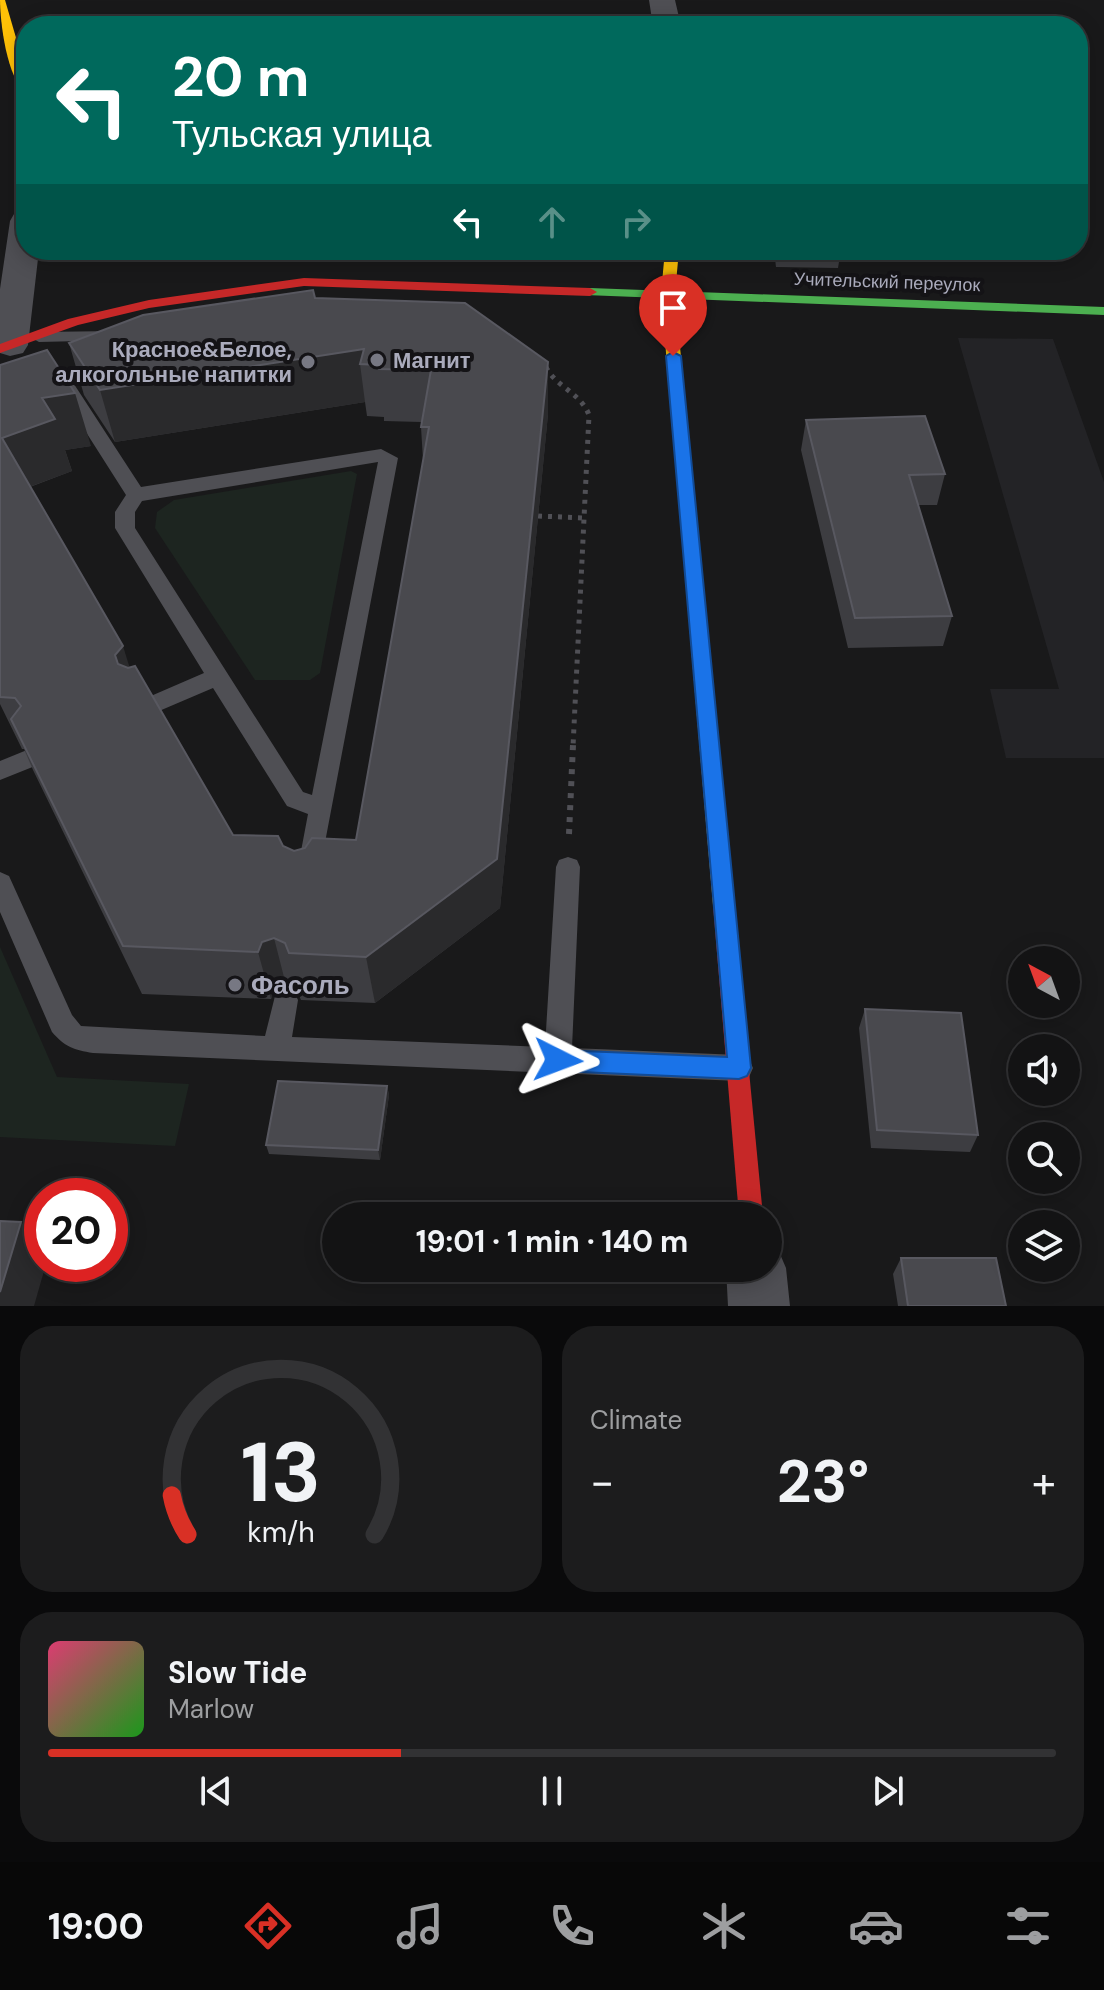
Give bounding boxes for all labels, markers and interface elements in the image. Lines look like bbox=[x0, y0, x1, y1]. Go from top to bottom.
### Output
text: 20 m bbox=[172, 40, 309, 113]
icon: left bbox=[40, 48, 144, 152]
text: Тульская улица bbox=[172, 111, 432, 158]
icon: left bbox=[446, 200, 490, 244]
icon: ahead bbox=[530, 200, 574, 244]
icon: right bbox=[614, 200, 658, 244]
street label: Учительский переулок bbox=[793, 267, 981, 297]
pin bbox=[639, 274, 707, 356]
icon: arrive bbox=[651, 286, 695, 330]
place label: Красное&Белое, алкогольные напитки bbox=[55, 335, 292, 389]
place label: Магнит bbox=[393, 346, 471, 375]
marker: Магнит bbox=[368, 351, 386, 369]
marker: Красное&Белое, алкогольные напитки bbox=[299, 353, 317, 371]
north arrow bbox=[1008, 946, 1080, 1018]
map controls bbox=[1008, 946, 1080, 1282]
place label: Фасоль bbox=[251, 968, 350, 1002]
marker: Фасоль bbox=[226, 976, 244, 994]
position arrow bbox=[516, 1018, 600, 1102]
button: sound bbox=[1008, 1034, 1080, 1106]
button: search bbox=[1008, 1122, 1080, 1194]
speed limit sign: 20 bbox=[24, 1178, 128, 1282]
button: layers bbox=[1008, 1210, 1080, 1282]
text: 19:01 · 1 min · 140 m bbox=[416, 1222, 688, 1261]
text: Climate bbox=[590, 1403, 682, 1437]
text: 13 bbox=[241, 1418, 321, 1527]
text: 23° bbox=[777, 1442, 869, 1521]
text: − bbox=[590, 1453, 614, 1511]
text: + bbox=[1032, 1453, 1056, 1511]
text: km/h bbox=[247, 1514, 315, 1551]
text: Slow Tide bbox=[168, 1653, 307, 1692]
text: Marlow bbox=[168, 1692, 254, 1726]
icon: previous bbox=[194, 1769, 238, 1813]
icon: pause bbox=[530, 1769, 574, 1813]
icon: next bbox=[866, 1769, 910, 1813]
icon: directions bbox=[240, 1898, 296, 1954]
icon: music bbox=[392, 1898, 448, 1954]
icon: phone bbox=[544, 1898, 600, 1954]
icon: climate bbox=[696, 1898, 752, 1954]
icon: car bbox=[848, 1898, 904, 1954]
icon: filters bbox=[1000, 1898, 1056, 1954]
text: 19:00 bbox=[48, 1903, 144, 1950]

